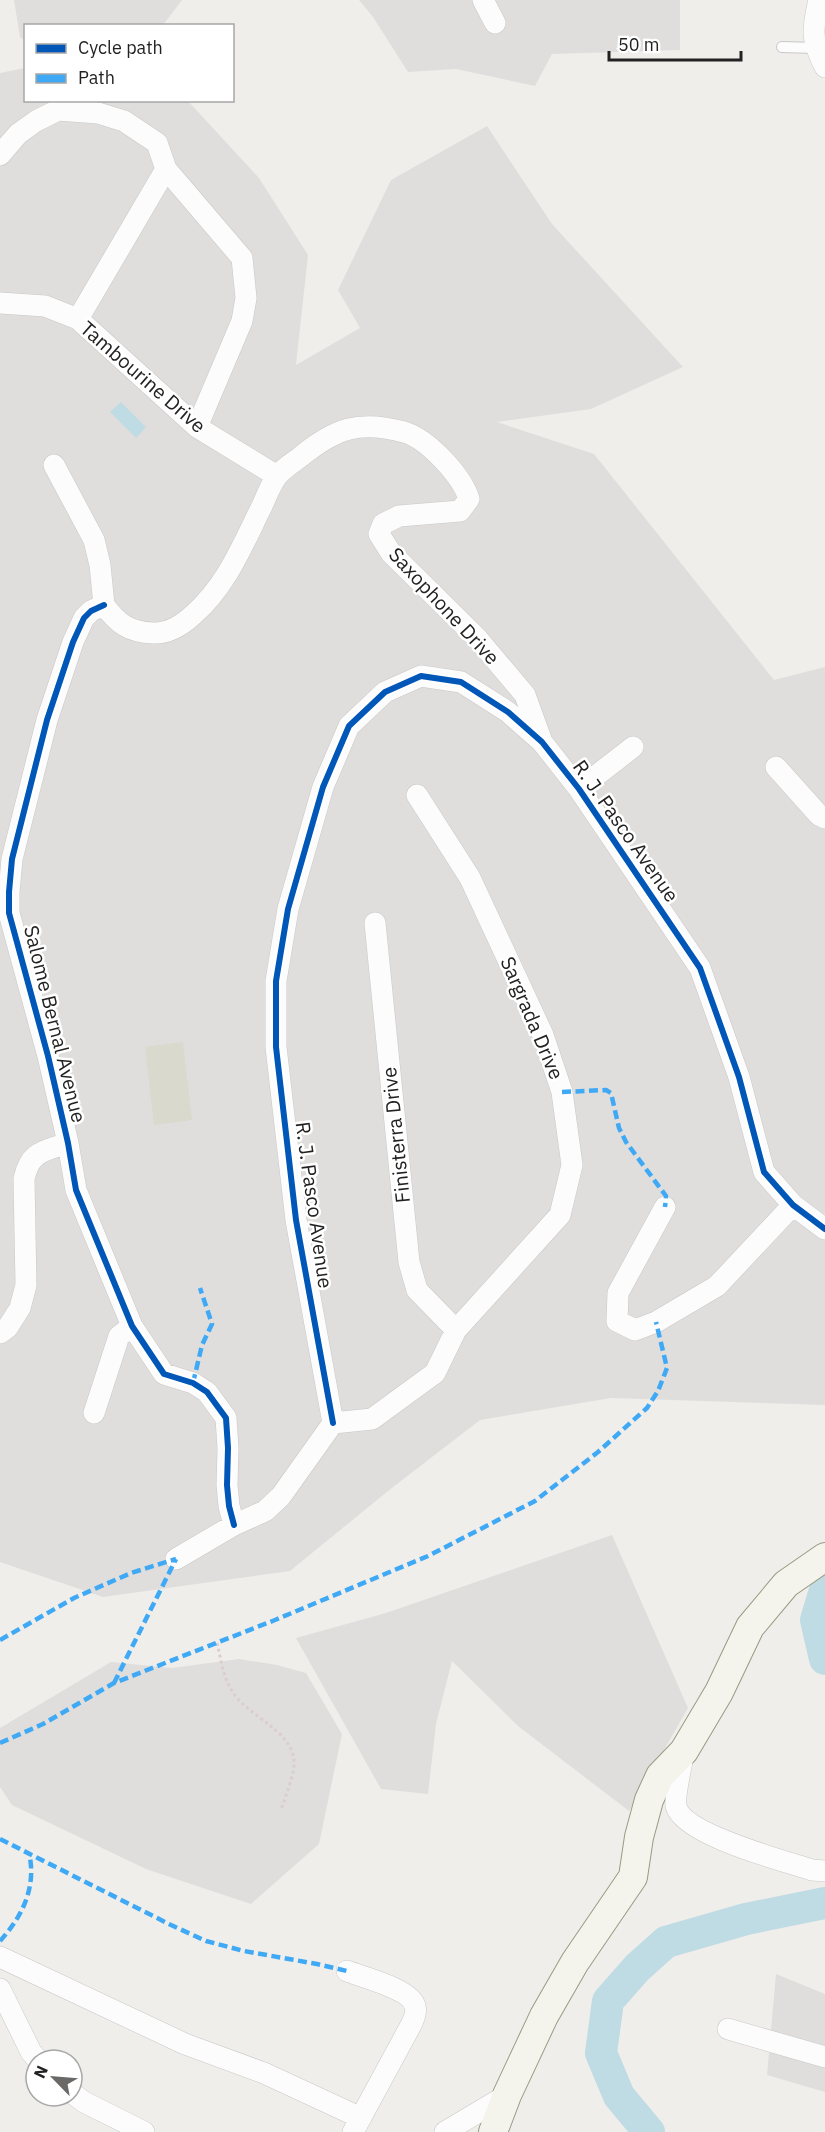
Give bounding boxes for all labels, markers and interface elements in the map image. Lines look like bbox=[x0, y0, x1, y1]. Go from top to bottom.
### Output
legend bbox=[24, 24, 234, 102]
scale bar bbox=[609, 24, 741, 62]
text: 50 m bbox=[618, 33, 660, 56]
text: Cycle path bbox=[78, 36, 163, 59]
text: Path bbox=[78, 66, 115, 89]
street label: Tambourine Drive bbox=[75, 315, 212, 439]
street label: Saxophone Drive bbox=[383, 541, 506, 670]
street label: R. J. Pasco Avenue bbox=[567, 754, 686, 907]
street label: Salome Bernal Avenue bbox=[18, 922, 93, 1125]
street label: Sargrada Drive bbox=[494, 952, 571, 1083]
street label: Finisterra Drive bbox=[375, 1066, 416, 1204]
street label: R. J. Pasco Avenue bbox=[289, 1120, 340, 1290]
north arrow bbox=[24, 2048, 84, 2108]
text: N bbox=[29, 2062, 52, 2081]

